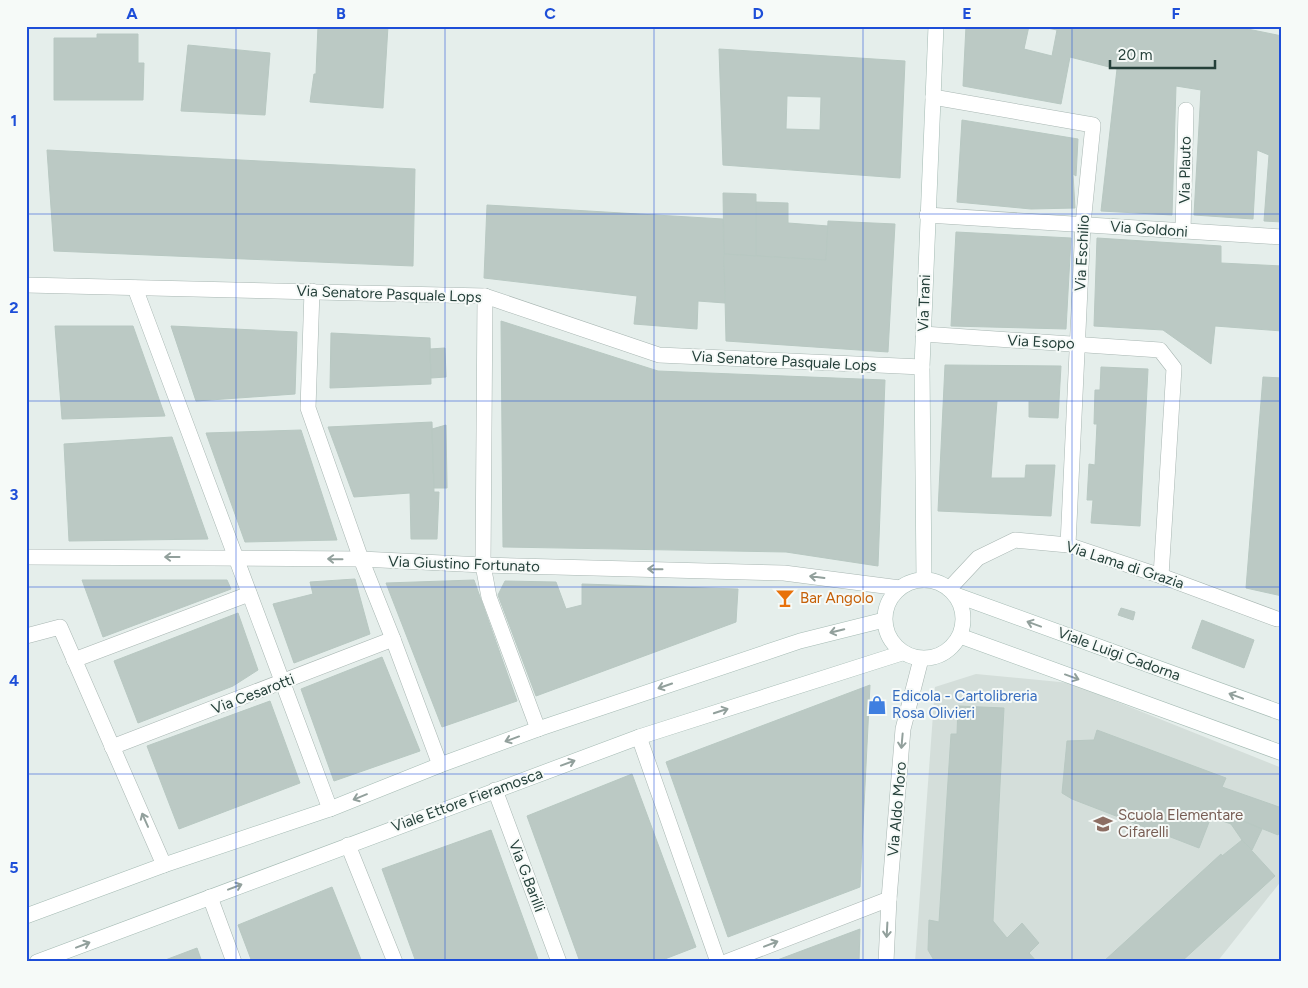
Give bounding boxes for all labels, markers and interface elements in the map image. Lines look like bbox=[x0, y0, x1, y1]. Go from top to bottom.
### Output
text: A bbox=[126, 4, 138, 23]
text: B bbox=[336, 4, 346, 23]
text: C bbox=[544, 4, 556, 23]
text: D bbox=[752, 4, 764, 23]
text: E bbox=[962, 4, 972, 23]
text: F bbox=[1172, 4, 1181, 23]
scale bar bbox=[1110, 38, 1216, 70]
text: 20 m bbox=[1118, 46, 1152, 64]
text: 1 bbox=[11, 111, 17, 130]
street label: Via Plauto bbox=[1175, 136, 1195, 204]
street label: Via Eschilio bbox=[1071, 214, 1093, 292]
street label: Via Goldoni bbox=[1109, 217, 1189, 241]
street label: Via Trani bbox=[914, 274, 934, 332]
street label: Via Senatore Pasquale Lops bbox=[296, 282, 482, 306]
text: 2 bbox=[9, 298, 19, 317]
street label: Via Esopo bbox=[1007, 331, 1075, 353]
street label: Via Senatore Pasquale Lops bbox=[691, 347, 877, 375]
text: 3 bbox=[10, 485, 19, 504]
street label: Via Lama di Grazia bbox=[1064, 537, 1186, 593]
one-way arrow bbox=[165, 552, 181, 562]
street label: Via Giustino Fortunato bbox=[388, 552, 540, 576]
one-way arrow bbox=[327, 554, 344, 564]
one-way arrow bbox=[647, 565, 663, 574]
one-way arrow bbox=[809, 572, 825, 582]
bar icon: Bar Angolo bbox=[774, 587, 796, 609]
place label: Bar Angolo bbox=[800, 589, 874, 607]
one-way arrow bbox=[1026, 618, 1042, 628]
street label: Viale Luigi Cadorna bbox=[1055, 623, 1183, 685]
one-way arrow bbox=[829, 627, 845, 636]
street label: Via Cesarotti bbox=[209, 670, 297, 718]
text: 4 bbox=[9, 671, 19, 690]
one-way arrow bbox=[1063, 673, 1079, 682]
one-way arrow bbox=[658, 682, 674, 691]
place label: Edicola - Cartolibreria Rosa Olivieri bbox=[892, 687, 1037, 722]
one-way arrow bbox=[1229, 691, 1244, 700]
shop icon: Edicola - Cartolibreria Rosa Olivieri bbox=[866, 694, 888, 716]
one-way arrow bbox=[713, 705, 729, 715]
one-way arrow bbox=[898, 732, 907, 748]
one-way arrow bbox=[505, 735, 520, 744]
one-way arrow bbox=[559, 758, 575, 767]
street label: Via Aldo Moro bbox=[884, 761, 910, 857]
street label: Viale Ettore Fieramosca bbox=[389, 764, 545, 836]
one-way arrow bbox=[353, 792, 368, 802]
place label: Scuola Elementare Cifarelli bbox=[1118, 806, 1243, 841]
one-way arrow bbox=[139, 813, 149, 828]
school or university icon: Scuola Elementare Cifarelli bbox=[1092, 813, 1114, 835]
street label: Via G.Barilli bbox=[505, 838, 549, 914]
text: 5 bbox=[9, 858, 19, 877]
one-way arrow bbox=[227, 882, 242, 891]
one-way arrow bbox=[883, 922, 892, 938]
one-way arrow bbox=[75, 939, 90, 949]
one-way arrow bbox=[763, 939, 779, 948]

